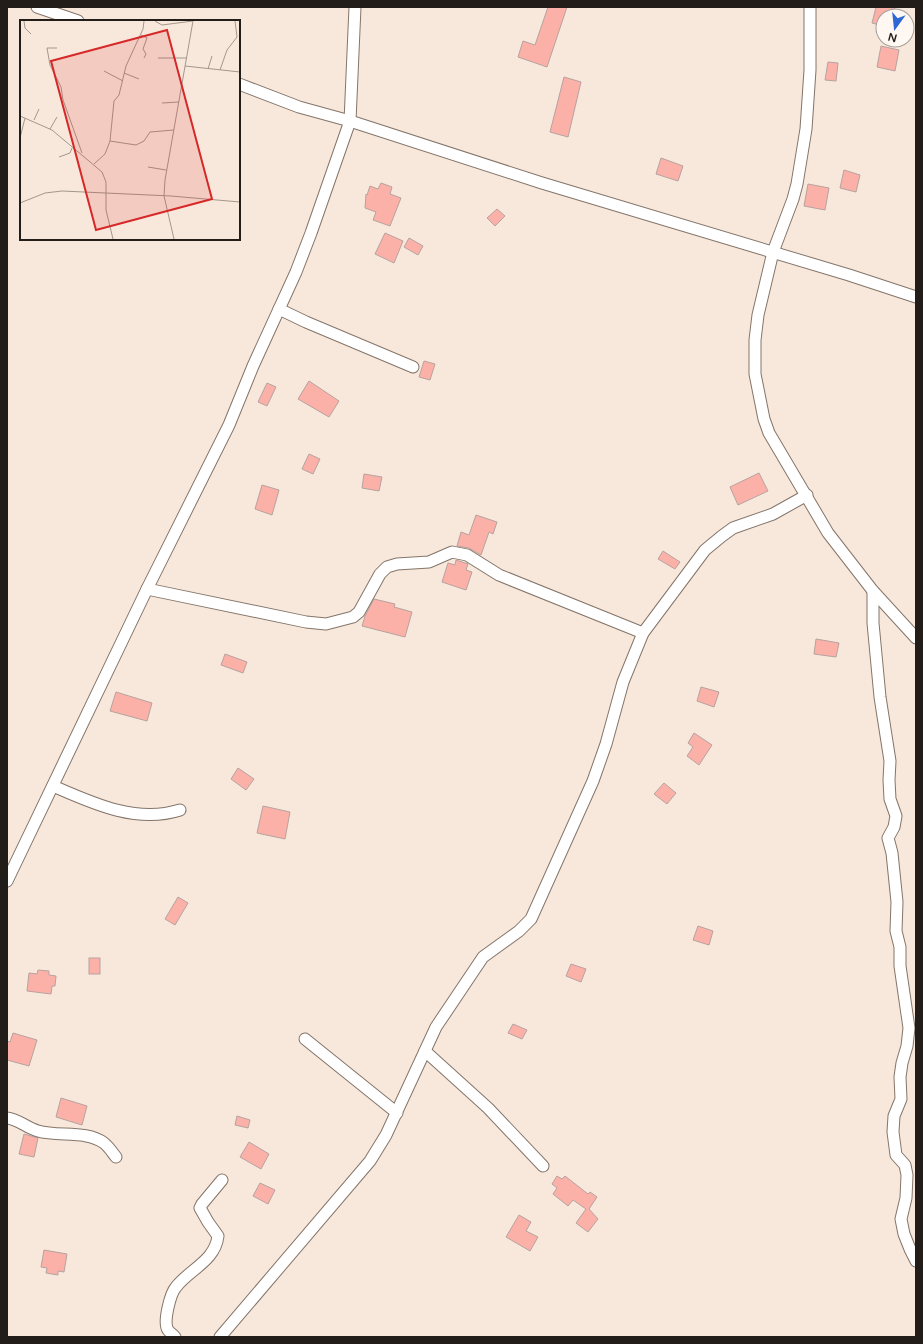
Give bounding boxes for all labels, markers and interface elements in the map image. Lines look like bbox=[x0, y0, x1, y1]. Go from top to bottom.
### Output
north arrow bbox=[875, 8, 915, 48]
inset map bbox=[20, 20, 240, 240]
text: N bbox=[887, 30, 898, 45]

